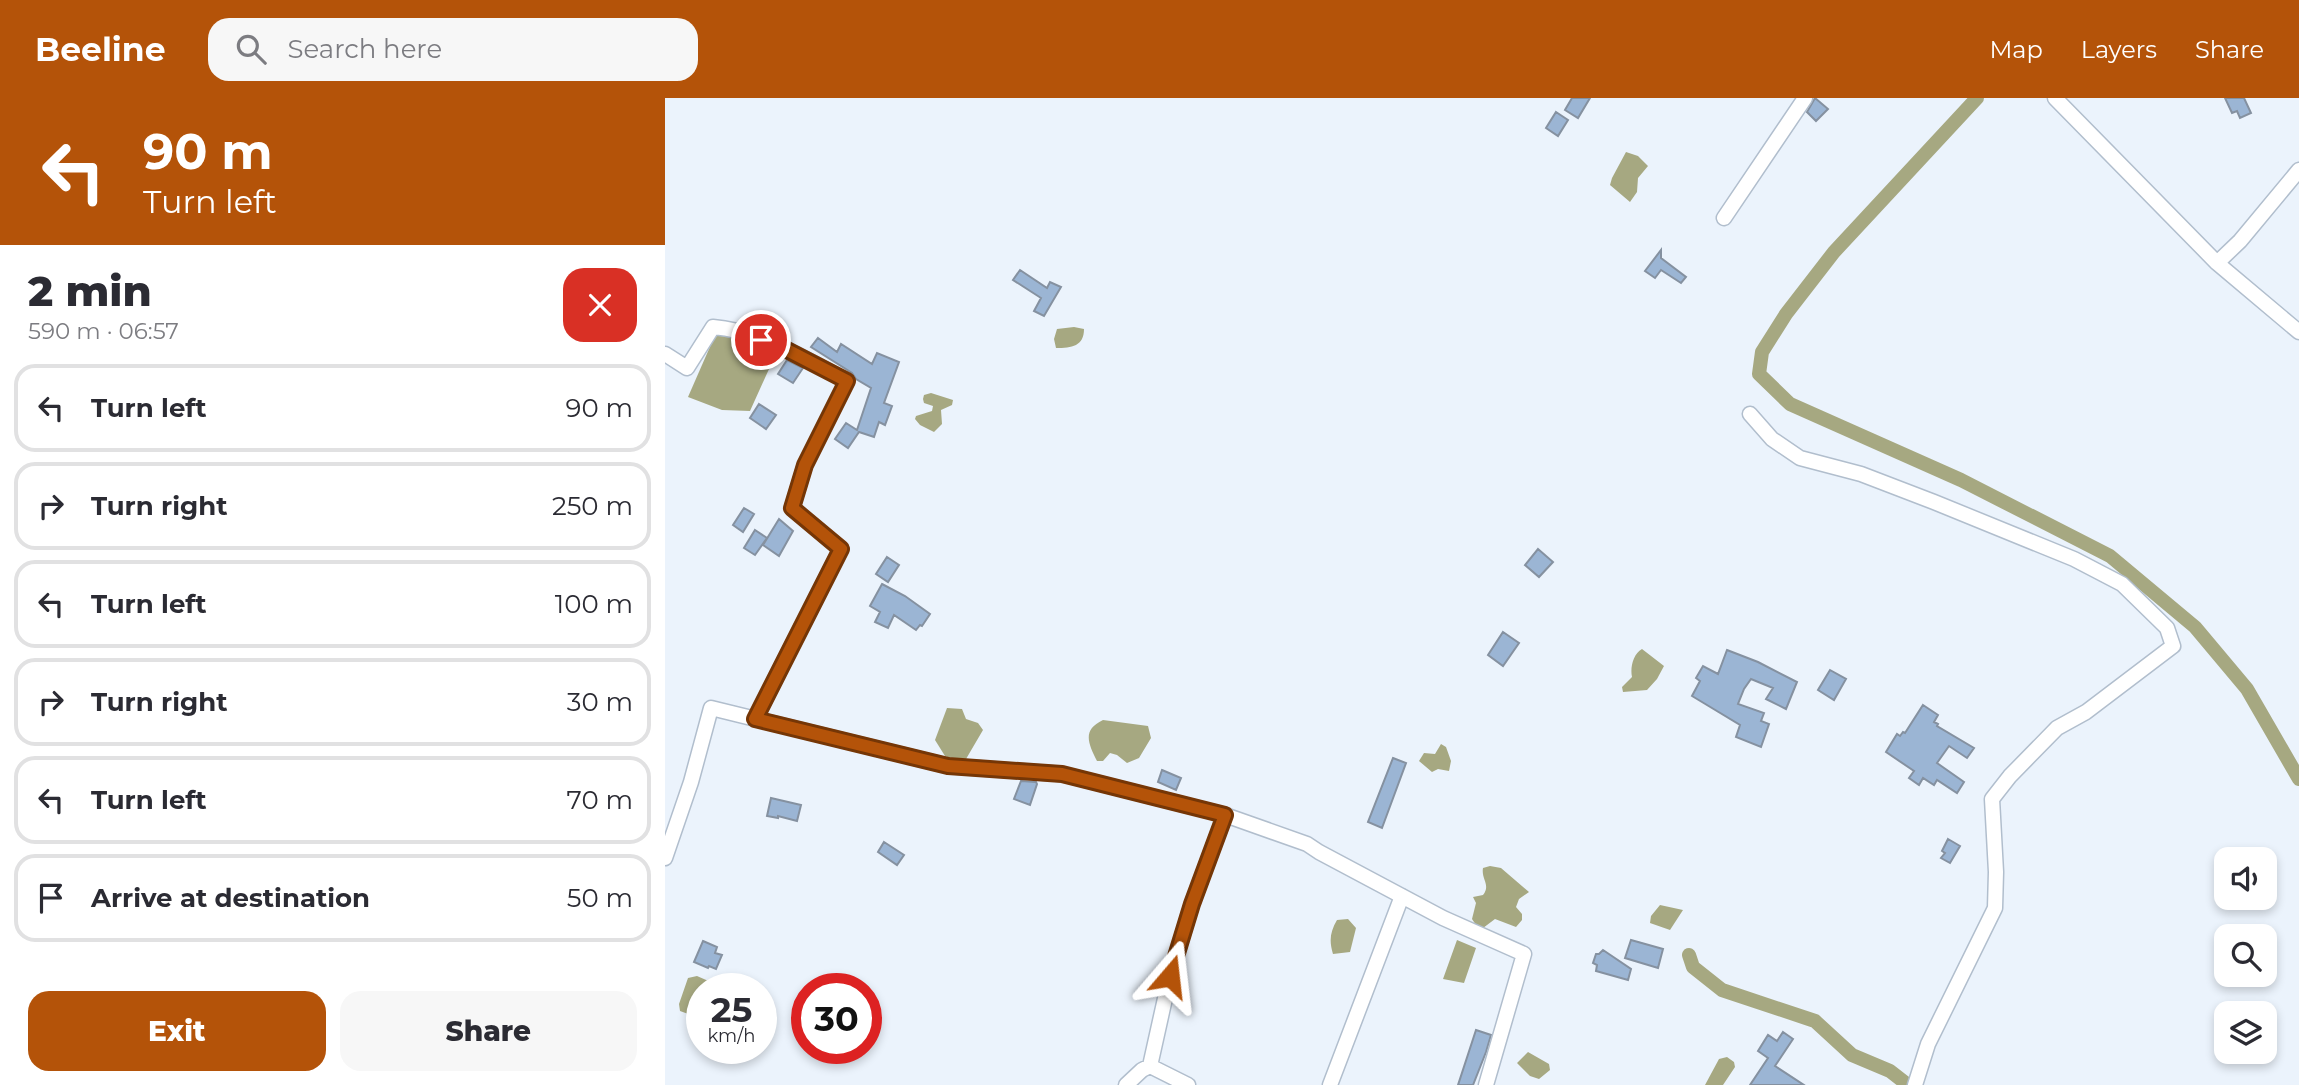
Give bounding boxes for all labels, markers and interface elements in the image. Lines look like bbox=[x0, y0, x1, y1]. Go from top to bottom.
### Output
search box bbox=[208, 18, 698, 81]
text: Beeline bbox=[35, 29, 166, 69]
icon: search bbox=[232, 30, 270, 68]
text: Search here bbox=[288, 33, 442, 65]
text: Map bbox=[1989, 35, 2043, 64]
text: Layers bbox=[2081, 35, 2157, 64]
text: Share bbox=[2195, 35, 2264, 64]
text: 90 m bbox=[143, 122, 273, 181]
icon: left bbox=[28, 126, 119, 217]
text: Turn left bbox=[143, 182, 277, 221]
text: 2 min bbox=[28, 265, 152, 317]
button: close bbox=[563, 268, 637, 342]
pin bbox=[731, 310, 791, 370]
text: 590 m · 06:57 bbox=[28, 317, 179, 345]
icon: arrive bbox=[742, 321, 780, 359]
icon: left bbox=[32, 389, 70, 427]
text: Turn left bbox=[91, 392, 207, 424]
text: 90 m bbox=[566, 392, 633, 424]
icon: right bbox=[32, 487, 70, 525]
text: Turn right bbox=[91, 490, 227, 522]
text: 250 m bbox=[552, 490, 633, 522]
icon: left bbox=[32, 585, 70, 623]
text: Turn left bbox=[91, 588, 207, 620]
text: 100 m bbox=[555, 588, 633, 620]
icon: right bbox=[32, 683, 70, 721]
text: Turn right bbox=[91, 686, 227, 718]
text: 30 m bbox=[567, 686, 633, 718]
icon: left bbox=[32, 781, 70, 819]
text: Turn left bbox=[91, 784, 207, 816]
text: 70 m bbox=[567, 784, 633, 816]
map controls bbox=[2214, 847, 2277, 1064]
button: sound bbox=[2214, 847, 2277, 910]
icon: arrive bbox=[32, 879, 70, 917]
text: Arrive at destination bbox=[91, 882, 370, 914]
text: 50 m bbox=[567, 882, 633, 914]
button: search bbox=[2214, 924, 2277, 987]
position arrow bbox=[1133, 939, 1207, 1013]
speed limit sign: 30 bbox=[791, 973, 882, 1064]
text: 25 bbox=[711, 988, 752, 1031]
button: Exit bbox=[28, 991, 326, 1071]
button: Share bbox=[340, 991, 637, 1071]
button: layers bbox=[2214, 1001, 2277, 1064]
text: km/h bbox=[707, 1025, 756, 1047]

